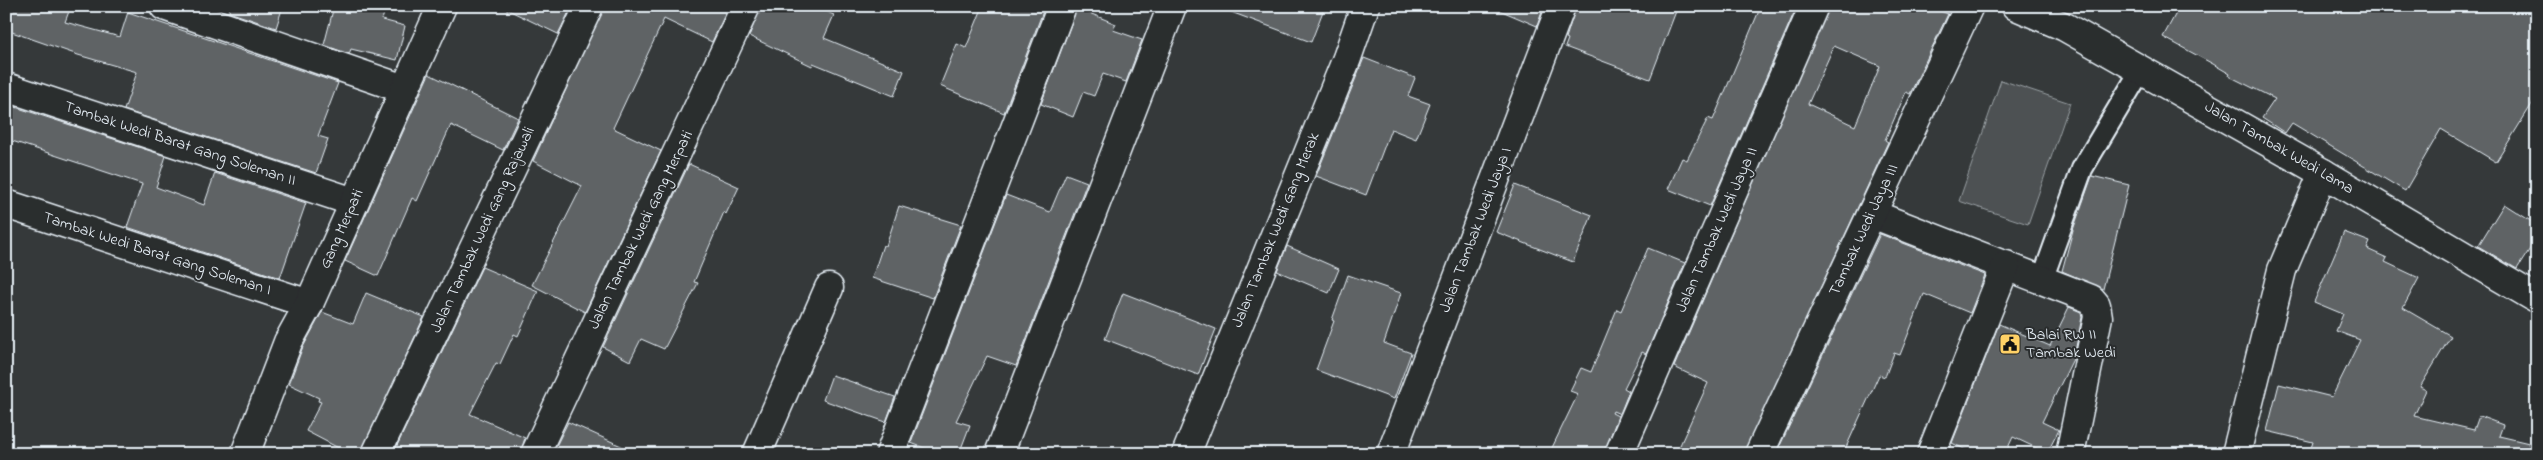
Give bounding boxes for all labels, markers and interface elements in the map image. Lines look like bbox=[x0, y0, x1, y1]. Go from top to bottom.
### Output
street label: Tambak Wedi Barat Gang Soleman II bbox=[61, 95, 299, 193]
street label: Jalan Tambak Wedi Lama bbox=[2200, 95, 2358, 201]
street label: Jalan Tambak Wedi Gang Rajawali bbox=[425, 123, 542, 337]
street label: Jalan Tambak Wedi Gang Merpati bbox=[582, 126, 700, 334]
street label: Jalan Tambak Wedi Gang Merak bbox=[1226, 128, 1327, 331]
street label: Jalan Tambak Wedi Jaya II bbox=[1670, 143, 1764, 317]
street label: Jalan Tambak Wedi Jaya I bbox=[1433, 144, 1519, 316]
street label: Tambak Wedi Jaya III bbox=[1823, 160, 1905, 300]
street label: Gang Merpati bbox=[314, 185, 370, 273]
street label: Tambak Wedi Barat Gang Soleman I bbox=[40, 206, 274, 302]
place label: Balai RW II Tambak Wedi bbox=[2025, 323, 2116, 365]
public building icon: Balai RW II Tambak Wedi bbox=[1998, 332, 2022, 356]

